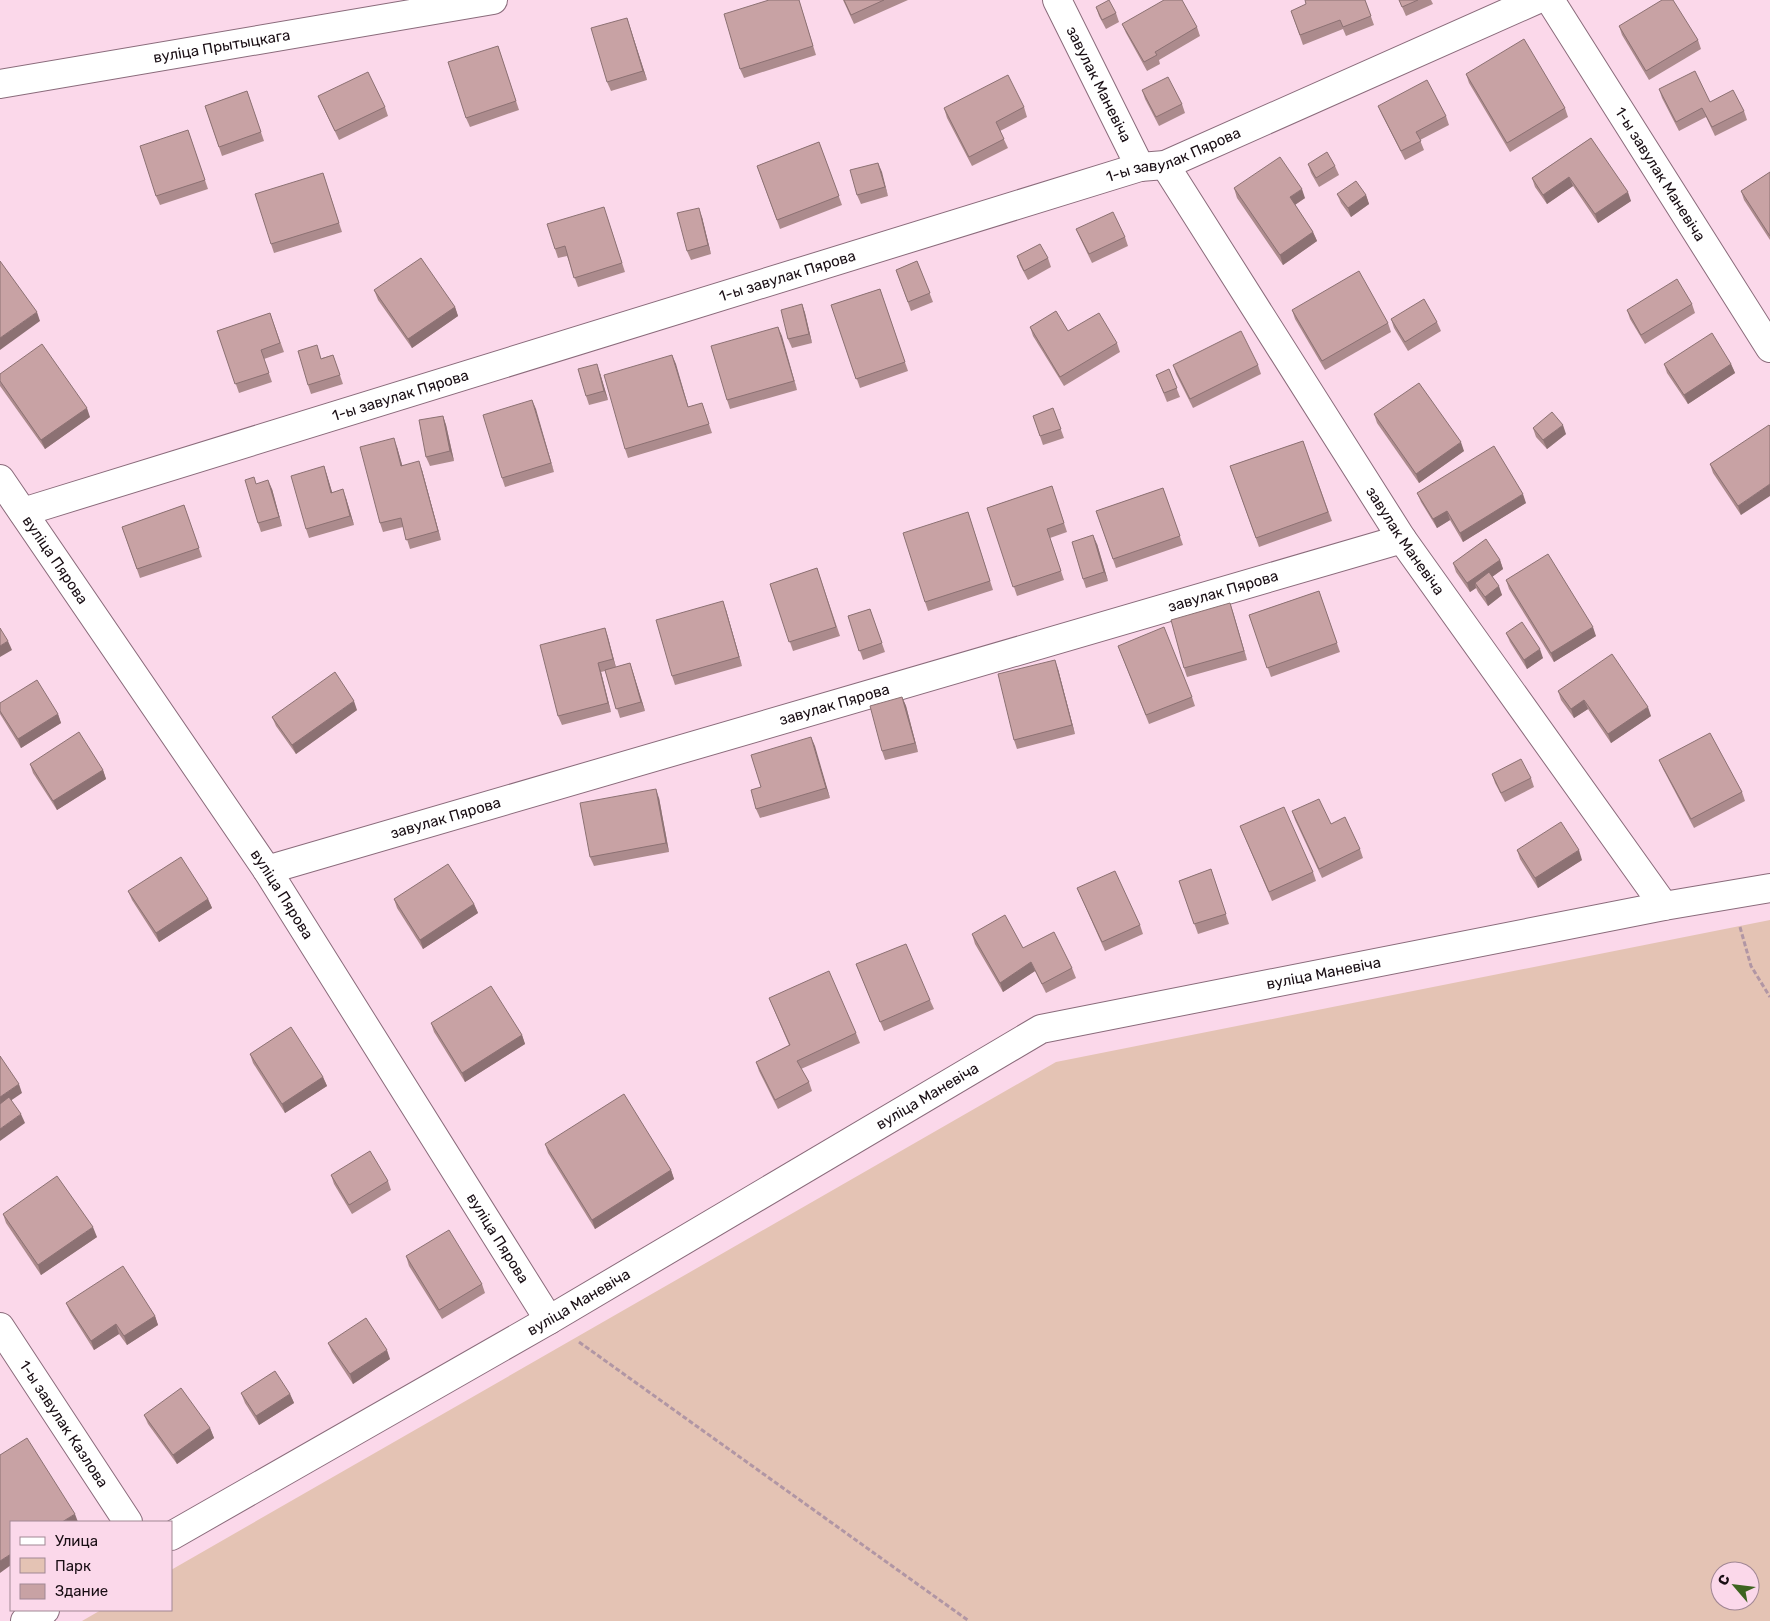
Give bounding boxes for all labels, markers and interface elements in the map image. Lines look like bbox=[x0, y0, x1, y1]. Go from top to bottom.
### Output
street label: завулак Маневіча bbox=[1062, 23, 1135, 145]
street label: вуліца Прытыцкага bbox=[152, 26, 292, 67]
street label: 1-ы завулак Маневіча bbox=[1611, 104, 1709, 245]
street label: 1-ы завулак Пярова bbox=[1104, 124, 1243, 186]
street label: 1-ы завулак Пярова bbox=[717, 246, 858, 305]
street label: 1-ы завулак Пярова bbox=[330, 366, 471, 425]
street label: завулак Маневіча bbox=[1362, 483, 1448, 599]
street label: вуліца Пярова bbox=[19, 512, 92, 608]
street label: завулак Пярова bbox=[1166, 567, 1280, 616]
street label: завулак Пярова bbox=[777, 680, 892, 729]
street label: завулак Пярова bbox=[388, 793, 503, 843]
street label: вуліца Пярова bbox=[247, 846, 317, 943]
street label: вуліца Маневіча bbox=[1265, 953, 1382, 993]
street label: вуліца Маневіча bbox=[873, 1059, 982, 1133]
street label: вуліца Пярова bbox=[463, 1190, 533, 1287]
street label: вуліца Маневіча bbox=[524, 1265, 633, 1339]
street label: 1-ы завулак Казлова bbox=[15, 1357, 112, 1491]
legend bbox=[10, 1521, 172, 1611]
text: Улица bbox=[55, 1532, 98, 1550]
text: Парк bbox=[55, 1557, 91, 1575]
north arrow bbox=[1710, 1561, 1760, 1611]
text: С bbox=[1714, 1572, 1734, 1588]
text: Здание bbox=[55, 1582, 108, 1600]

